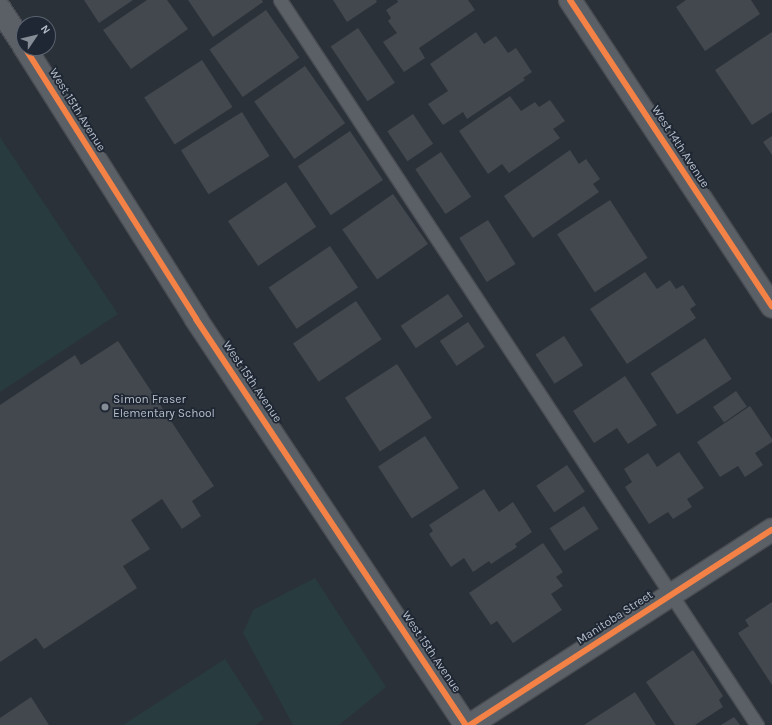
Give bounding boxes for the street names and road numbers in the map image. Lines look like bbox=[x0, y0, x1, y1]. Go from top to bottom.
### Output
street label: West 15th Avenue bbox=[46, 66, 108, 154]
street label: West 14th Avenue bbox=[648, 103, 712, 191]
street label: West 15th Avenue bbox=[219, 339, 285, 425]
street label: Manitoba Street bbox=[574, 588, 656, 648]
street label: West 15th Avenue bbox=[398, 609, 464, 695]

